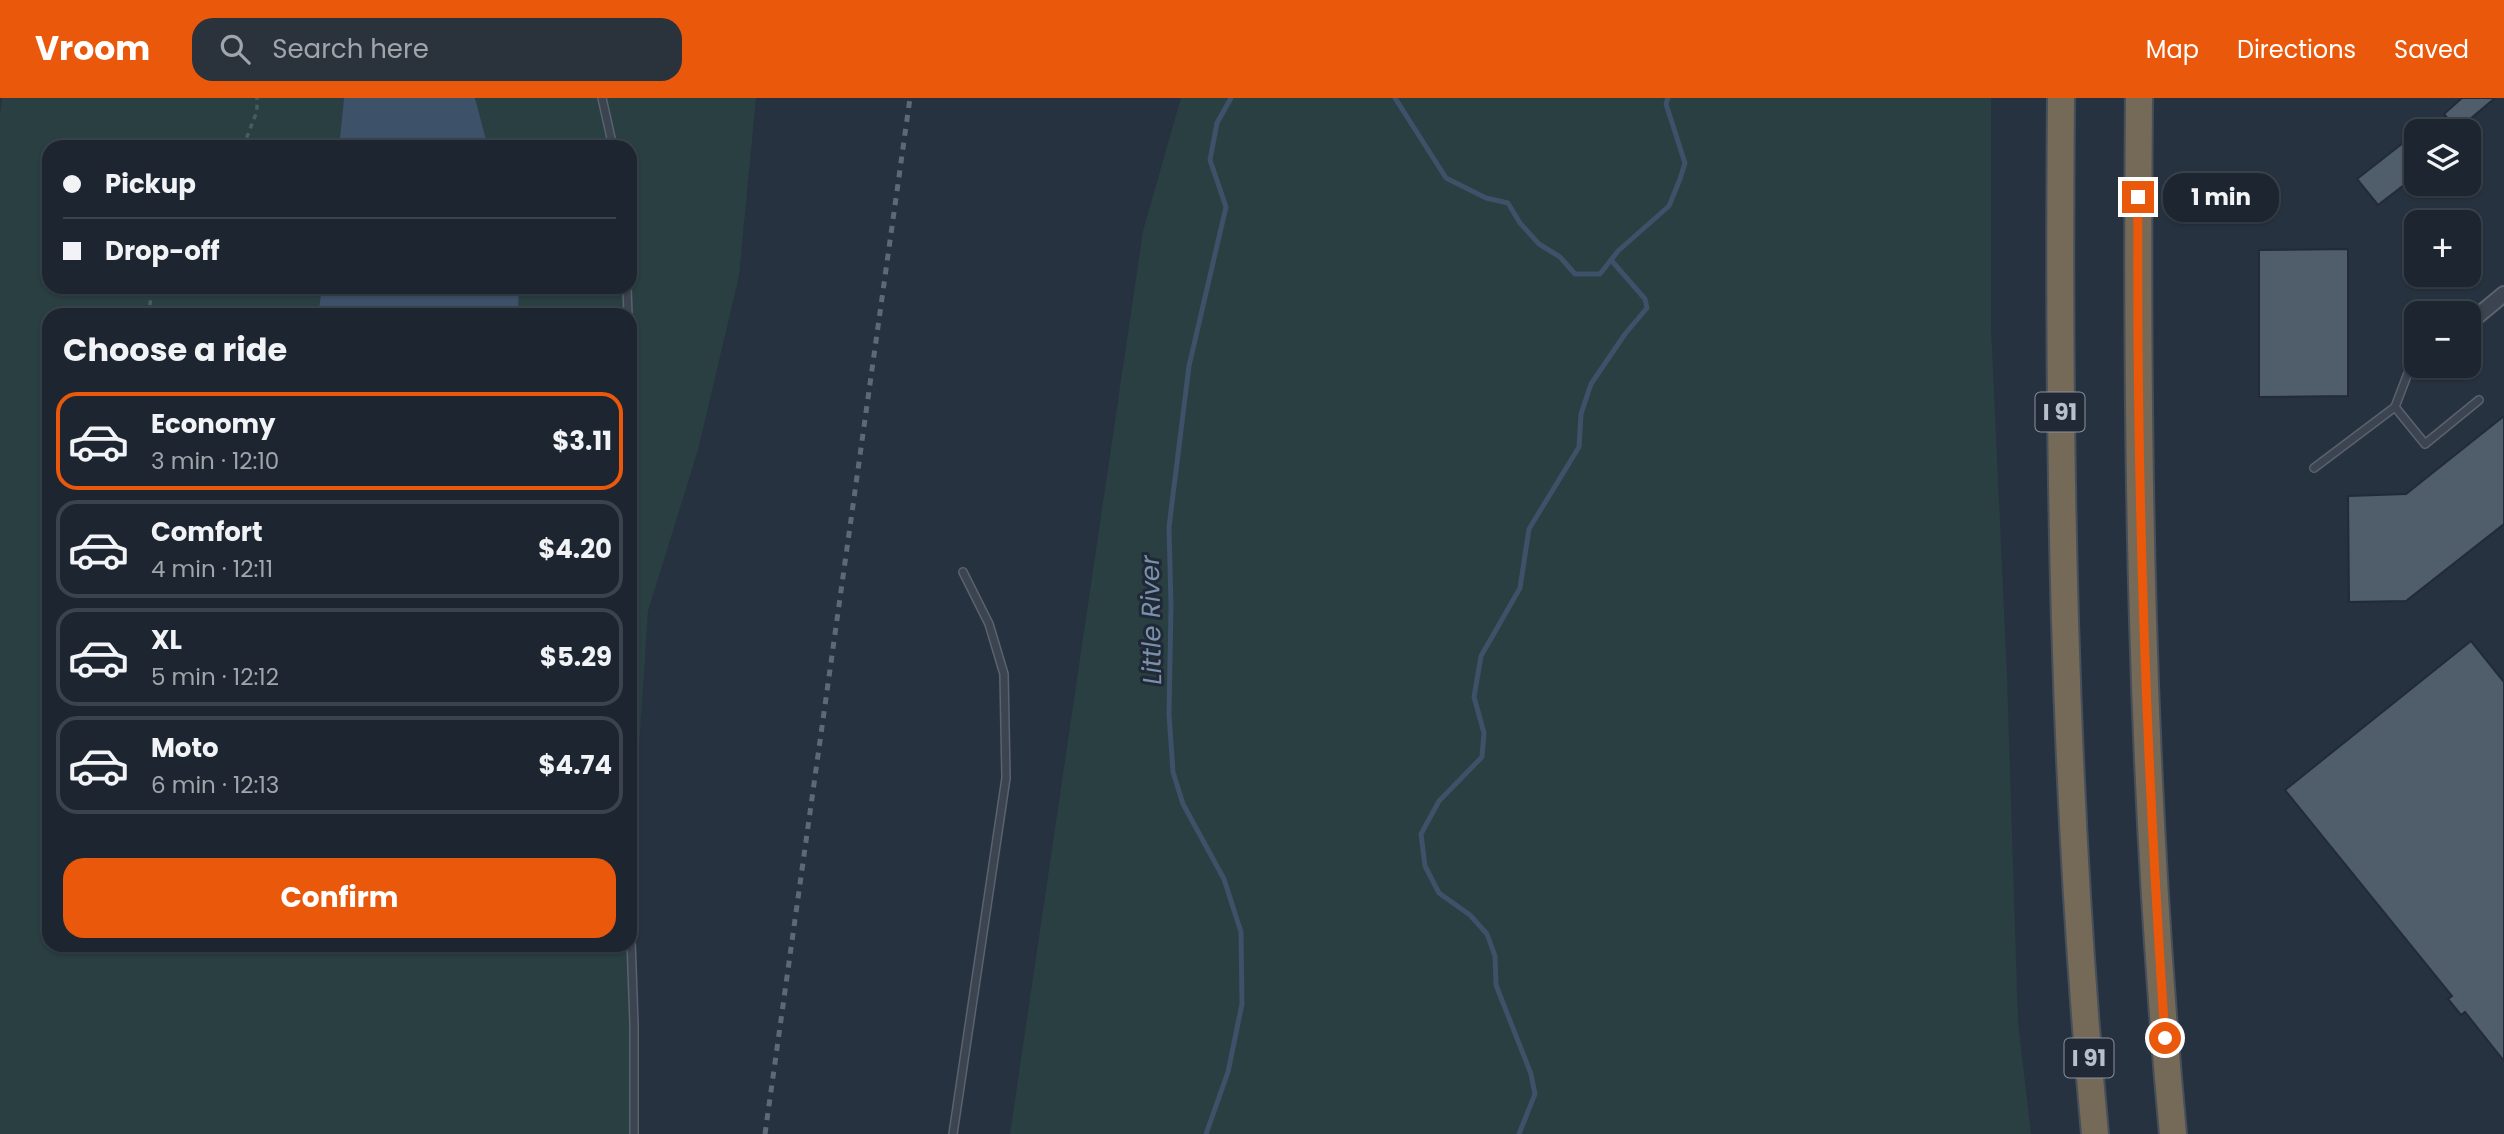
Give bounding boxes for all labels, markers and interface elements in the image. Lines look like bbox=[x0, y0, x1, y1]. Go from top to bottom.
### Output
search box bbox=[192, 18, 682, 81]
text: Vroom bbox=[35, 25, 150, 72]
icon: search bbox=[216, 30, 254, 68]
text: Search here bbox=[272, 31, 429, 67]
text: Map bbox=[2146, 33, 2199, 66]
text: Directions bbox=[2237, 33, 2356, 66]
text: Saved bbox=[2394, 33, 2469, 66]
map controls bbox=[2404, 119, 2481, 378]
button: layers bbox=[2404, 119, 2481, 196]
text: Pickup bbox=[105, 166, 196, 202]
callout: 1 min bbox=[2162, 172, 2278, 222]
route end bbox=[2122, 181, 2154, 213]
text: 1 min bbox=[2191, 181, 2251, 213]
button: + bbox=[2404, 210, 2481, 287]
text: Drop-off bbox=[105, 233, 220, 269]
button: − bbox=[2404, 301, 2481, 378]
text: Choose a ride bbox=[63, 327, 287, 372]
road number: I 91 bbox=[2036, 392, 2084, 432]
text: Economy bbox=[151, 406, 275, 442]
icon: car bbox=[67, 410, 130, 473]
text: $3.11 bbox=[552, 423, 612, 459]
text: 3 min · 12:10 bbox=[151, 445, 279, 477]
text: Comfort bbox=[151, 514, 263, 550]
icon: car bbox=[67, 518, 130, 581]
text: $4.20 bbox=[538, 531, 612, 567]
text: 4 min · 12:11 bbox=[151, 553, 273, 585]
water label: Little River bbox=[1132, 554, 1170, 685]
text: XL bbox=[151, 622, 182, 658]
icon: car bbox=[67, 626, 130, 689]
text: $5.29 bbox=[540, 639, 612, 675]
text: 5 min · 12:12 bbox=[151, 661, 279, 693]
text: Moto bbox=[151, 730, 219, 766]
icon: car bbox=[67, 734, 130, 797]
text: $4.74 bbox=[538, 747, 612, 783]
text: 6 min · 12:13 bbox=[151, 769, 279, 801]
button: Confirm bbox=[63, 858, 616, 938]
route start bbox=[2149, 1022, 2181, 1054]
road number: I 91 bbox=[2064, 1038, 2114, 1077]

